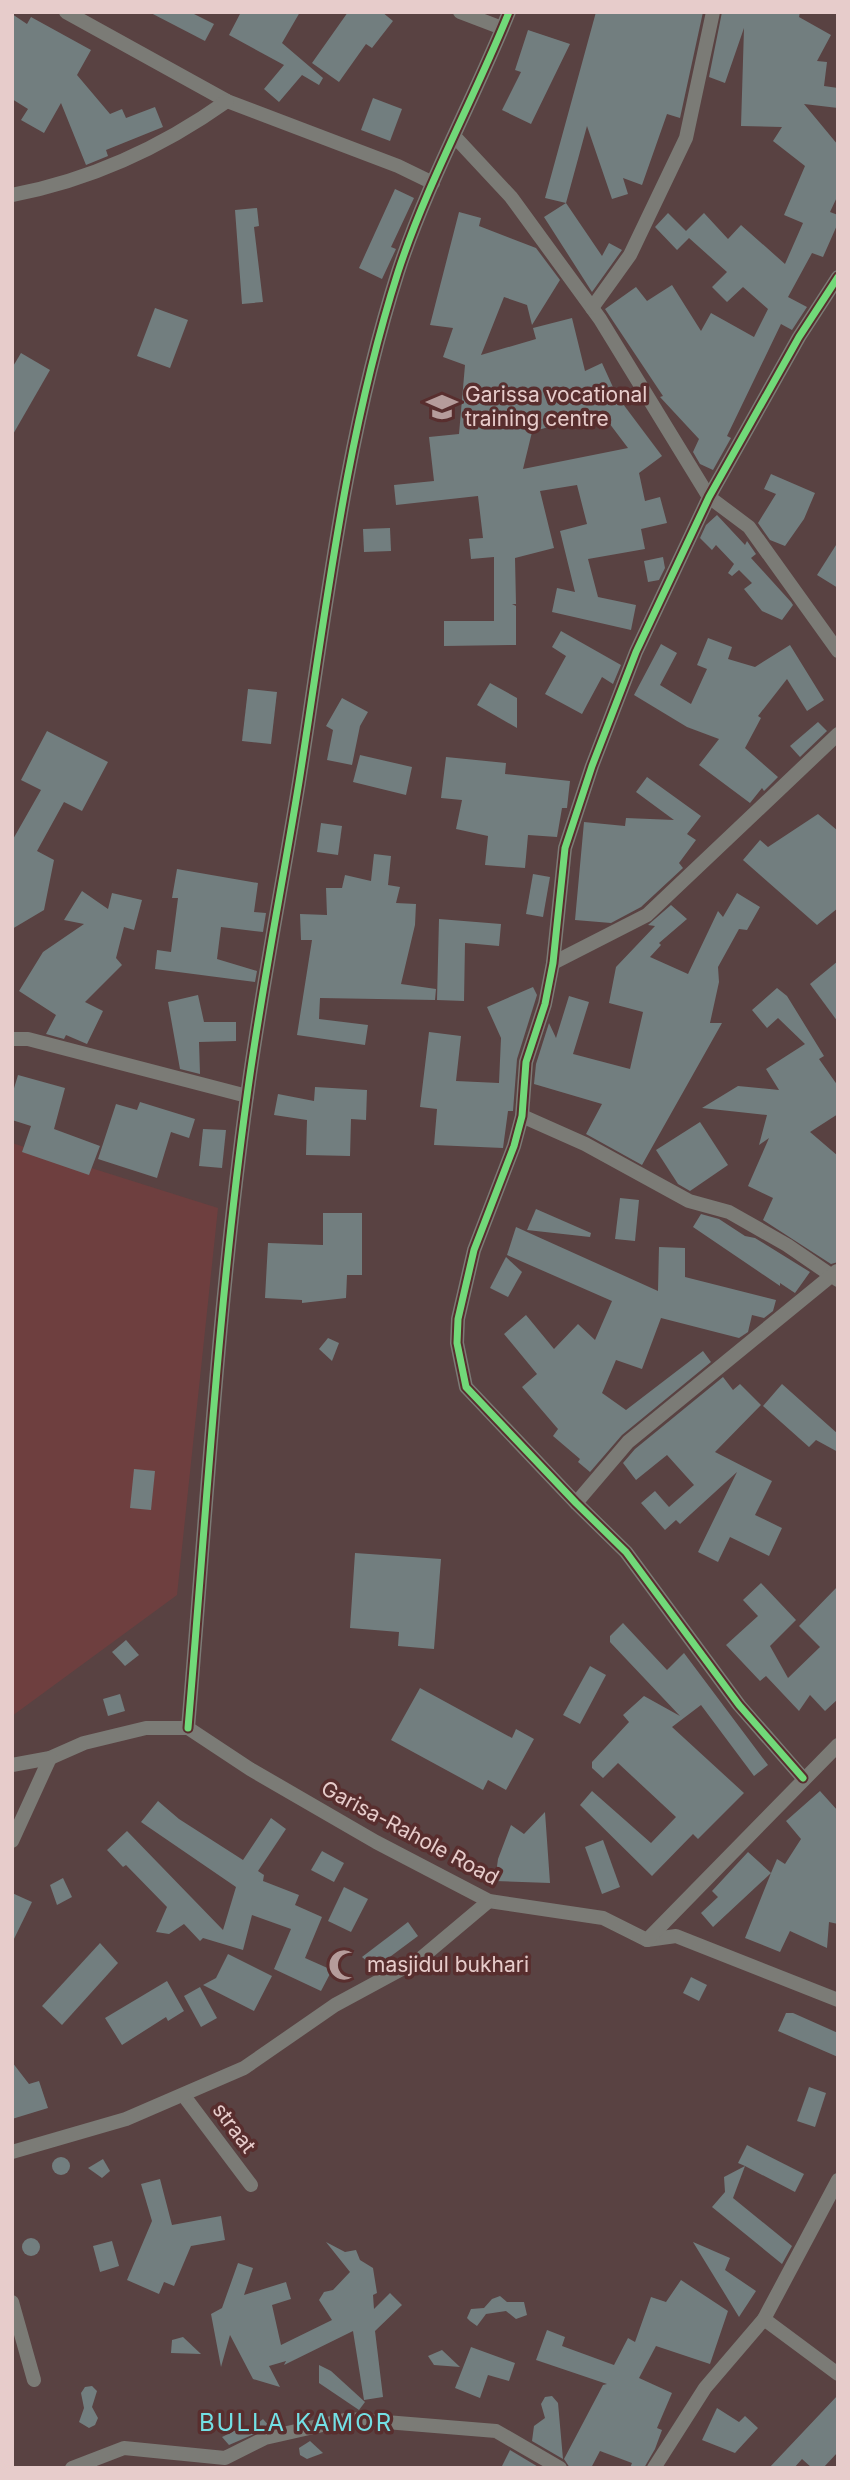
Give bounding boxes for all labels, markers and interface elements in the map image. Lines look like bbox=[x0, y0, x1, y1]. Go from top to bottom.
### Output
place label: Garissa vocational training centre bbox=[465, 382, 647, 431]
school or university icon: Garissa vocational training centre bbox=[425, 390, 459, 424]
street label: Garisa-Rahole Road bbox=[317, 1775, 503, 1890]
mosque icon: masjidul bukhari bbox=[327, 1948, 361, 1982]
place label: masjidul bukhari bbox=[367, 1952, 529, 1977]
street label: straat bbox=[207, 2098, 261, 2158]
district label: BULLA KAMOR bbox=[199, 2408, 393, 2437]

